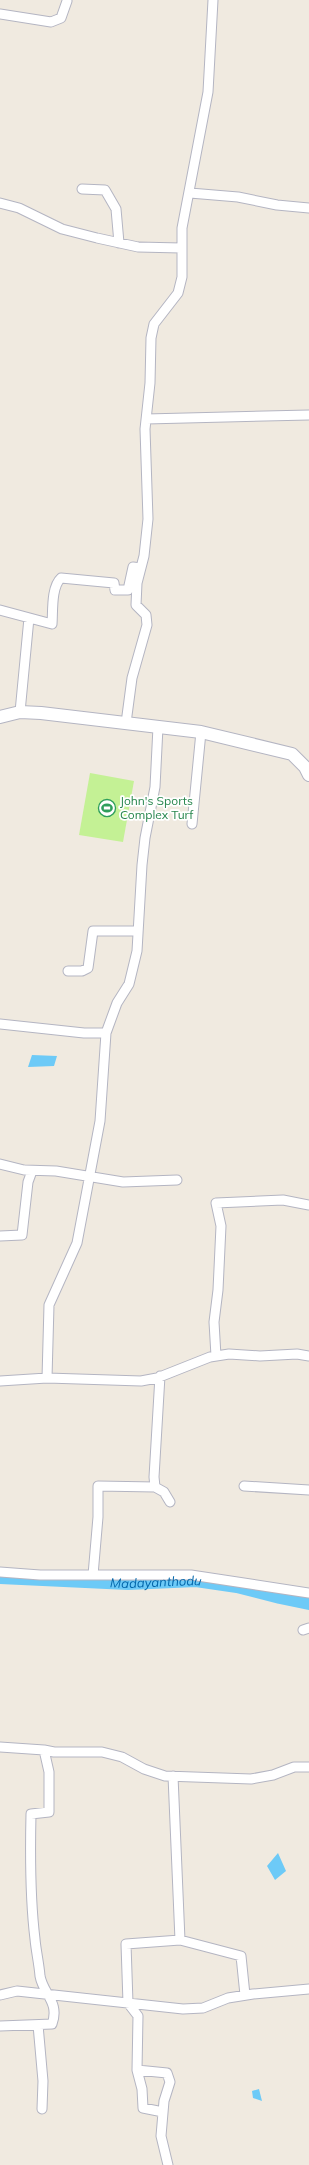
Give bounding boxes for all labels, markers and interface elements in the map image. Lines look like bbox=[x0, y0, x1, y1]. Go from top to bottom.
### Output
place label: John's Sports Complex Turf bbox=[120, 793, 194, 822]
sports icon: John's Sports Complex Turf bbox=[97, 798, 117, 818]
water label: Madayanthodu bbox=[110, 1572, 203, 1591]

